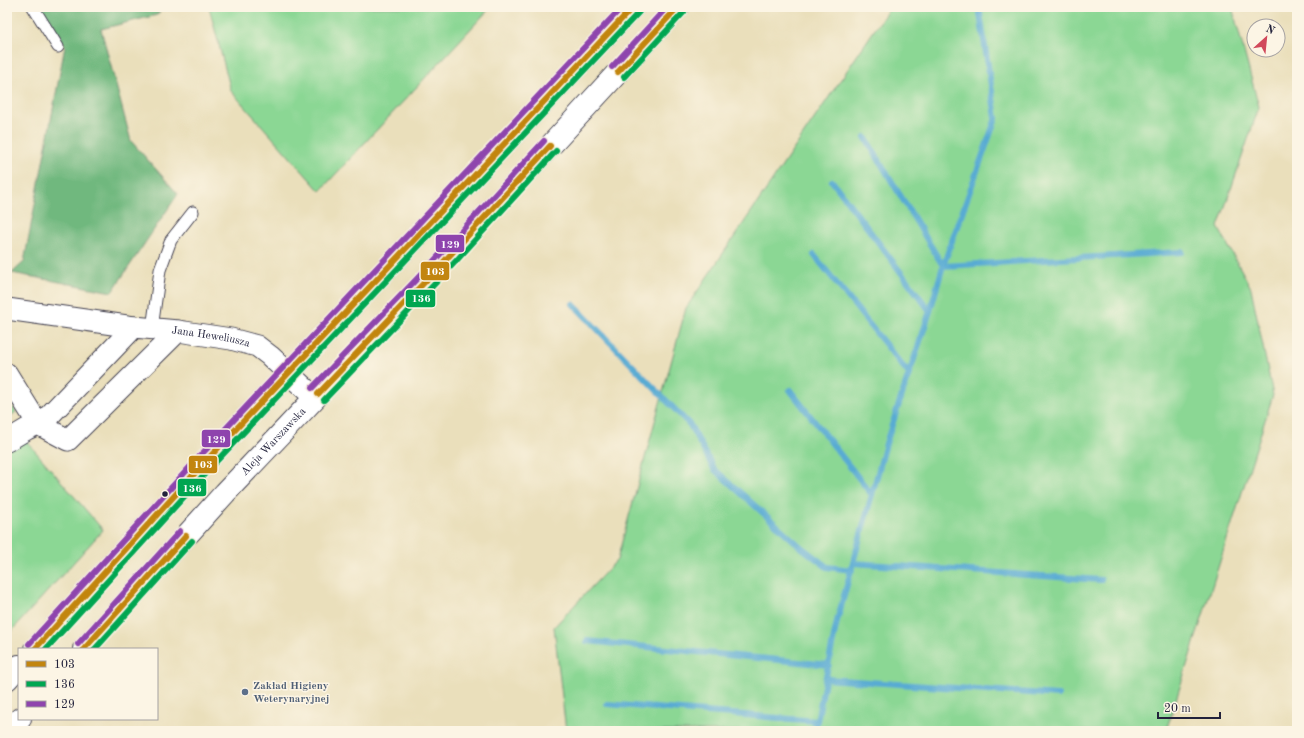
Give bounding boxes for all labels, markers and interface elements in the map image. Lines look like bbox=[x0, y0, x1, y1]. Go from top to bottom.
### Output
north arrow bbox=[1246, 18, 1286, 58]
text: N bbox=[1264, 24, 1277, 38]
line badge: 129 bbox=[435, 234, 465, 253]
text: 129 bbox=[440, 240, 460, 251]
line badge: 103 bbox=[420, 261, 450, 281]
text: 103 bbox=[425, 267, 445, 278]
line badge: 136 bbox=[405, 289, 436, 308]
text: 136 bbox=[411, 294, 431, 305]
street label: Jana Heweliusza bbox=[171, 325, 252, 350]
street label: Aleja Warszawska bbox=[239, 405, 308, 478]
line badge: 129 bbox=[201, 429, 231, 448]
text: 129 bbox=[206, 435, 226, 446]
line badge: 103 bbox=[188, 455, 218, 474]
text: 103 bbox=[193, 460, 213, 471]
line badge: 136 bbox=[177, 478, 207, 497]
text: 136 bbox=[182, 484, 202, 495]
unlabelled marker bbox=[160, 489, 170, 499]
legend bbox=[18, 648, 158, 720]
text: 103 bbox=[54, 659, 75, 671]
text: 136 bbox=[54, 679, 75, 691]
place label: Zakład Higieny Weterynaryjnej bbox=[253, 681, 329, 705]
marker: Zakład Higieny Weterynaryjnej bbox=[240, 687, 250, 697]
scale bar bbox=[1158, 694, 1220, 720]
text: 129 bbox=[54, 699, 75, 711]
text: 20 m bbox=[1164, 703, 1191, 715]

